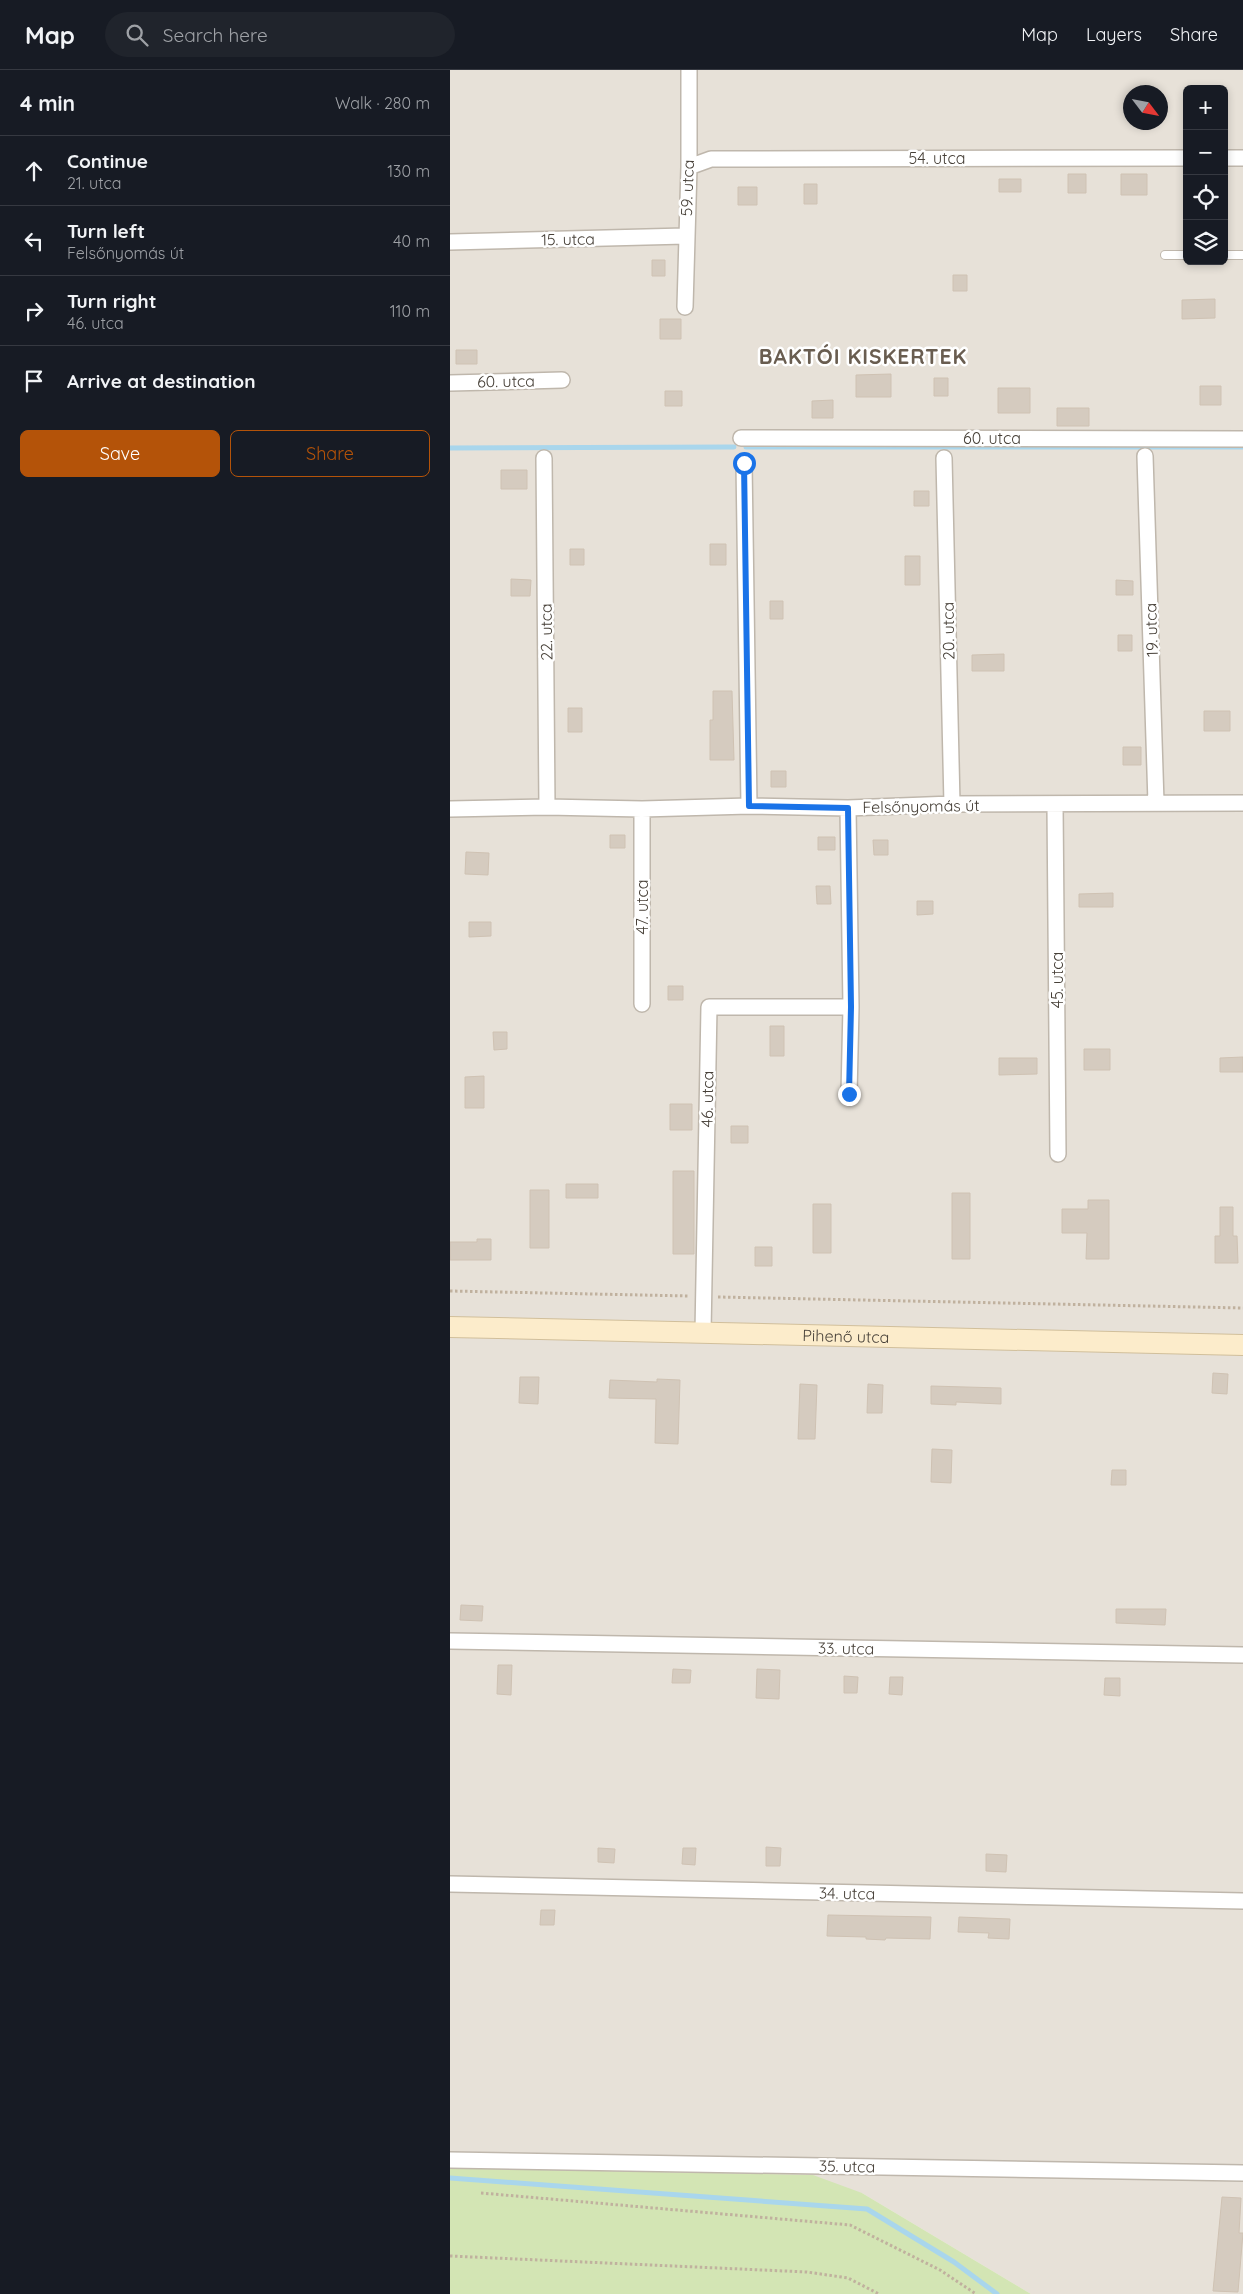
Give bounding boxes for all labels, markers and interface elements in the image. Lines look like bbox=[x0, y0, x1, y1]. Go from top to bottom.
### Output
search box bbox=[105, 12, 455, 57]
text: Map bbox=[25, 20, 75, 50]
icon: search bbox=[123, 21, 151, 49]
text: Search here bbox=[163, 23, 268, 47]
text: Map bbox=[1021, 23, 1058, 46]
text: Layers bbox=[1086, 23, 1142, 46]
text: Share bbox=[1170, 23, 1218, 46]
north arrow bbox=[1123, 85, 1168, 130]
map controls bbox=[1183, 85, 1228, 265]
button: + bbox=[1183, 85, 1228, 130]
text: 4 min bbox=[20, 90, 75, 116]
text: Walk · 280 m bbox=[335, 93, 430, 113]
button: − bbox=[1183, 130, 1228, 175]
street label: 54. utca bbox=[909, 148, 965, 168]
text: Continue bbox=[67, 149, 148, 173]
icon: ahead bbox=[20, 157, 48, 185]
street label: 59. utca bbox=[676, 159, 698, 217]
text: 130 m bbox=[387, 161, 430, 181]
text: 21. utca bbox=[67, 173, 121, 193]
button: locate bbox=[1183, 175, 1228, 220]
text: Turn left bbox=[67, 219, 145, 243]
button: layers bbox=[1183, 220, 1228, 265]
icon: left bbox=[20, 227, 48, 255]
street label: 15. utca bbox=[541, 229, 595, 249]
text: 40 m bbox=[393, 231, 430, 251]
text: Felsőnyomás út bbox=[67, 243, 184, 263]
text: Turn right bbox=[67, 289, 156, 313]
icon: right bbox=[20, 297, 48, 325]
text: 110 m bbox=[390, 301, 430, 321]
text: 46. utca bbox=[67, 313, 124, 333]
district label: BAKTÓI KISKERTEK bbox=[759, 343, 967, 369]
icon: arrive bbox=[20, 367, 48, 395]
text: Arrive at destination bbox=[67, 369, 256, 393]
street label: 60. utca bbox=[477, 370, 535, 392]
street label: 60. utca bbox=[963, 428, 1021, 448]
button: Save bbox=[20, 430, 220, 477]
button: Share bbox=[230, 430, 430, 477]
route start bbox=[733, 452, 756, 475]
street label: 20. utca bbox=[937, 602, 959, 660]
street label: 22. utca bbox=[536, 603, 556, 661]
street label: 19. utca bbox=[1140, 603, 1162, 657]
street label: Felsőnyomás út bbox=[862, 795, 980, 817]
street label: 47. utca bbox=[632, 880, 652, 934]
street label: 45. utca bbox=[1047, 952, 1067, 1008]
street label: 46. utca bbox=[697, 1070, 717, 1128]
route end bbox=[838, 1083, 861, 1106]
street label: Pihenő utca bbox=[802, 1325, 890, 1347]
street label: 33. utca bbox=[818, 1638, 874, 1658]
street label: 34. utca bbox=[819, 1883, 875, 1903]
street label: 35. utca bbox=[819, 2156, 875, 2176]

